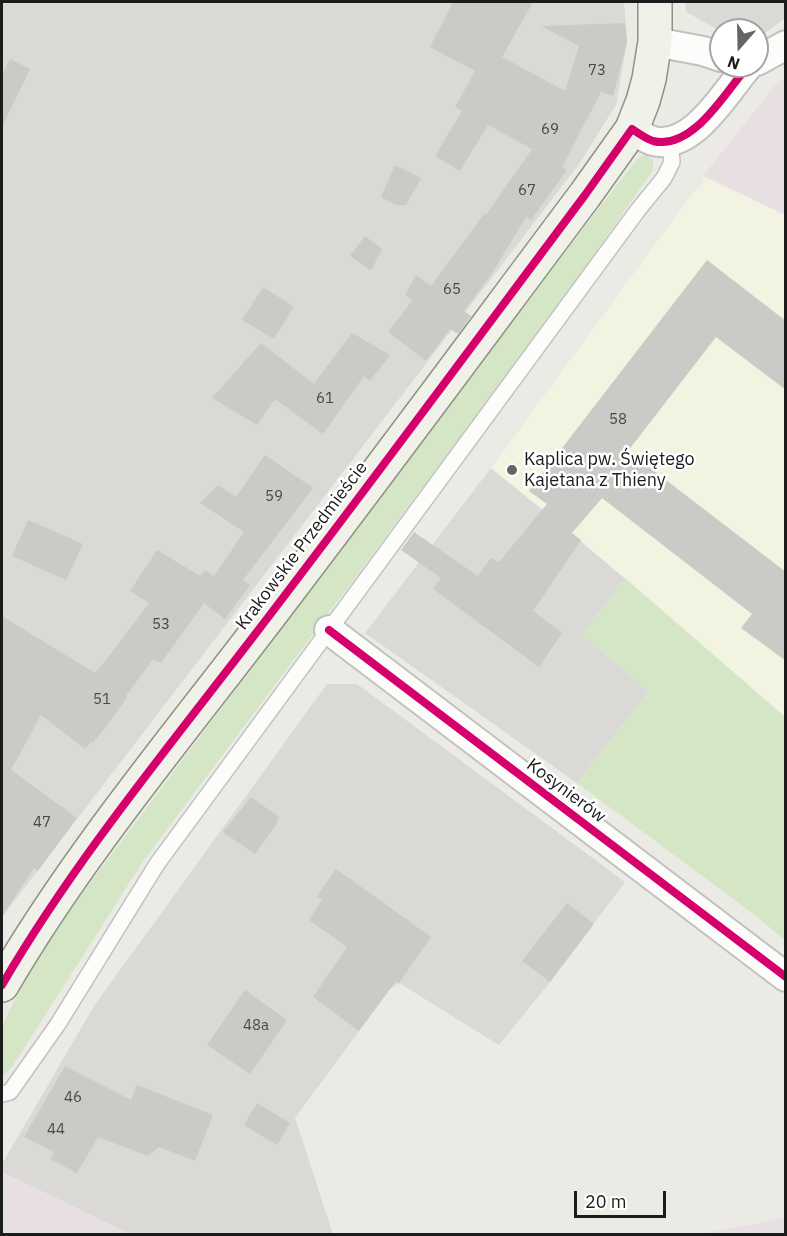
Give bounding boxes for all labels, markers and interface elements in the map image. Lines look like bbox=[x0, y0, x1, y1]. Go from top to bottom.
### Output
north arrow bbox=[709, 18, 769, 78]
text: N bbox=[725, 52, 742, 74]
house number: 73 bbox=[588, 62, 606, 80]
house number: 69 bbox=[541, 121, 559, 139]
house number: 67 bbox=[518, 182, 536, 200]
house number: 65 bbox=[443, 281, 461, 299]
house number: 61 bbox=[316, 390, 334, 408]
house number: 58 bbox=[609, 411, 627, 429]
place label: Kaplica pw. Świętego Kajetana z Thieny bbox=[524, 449, 695, 492]
street label: Krakowskie Przedmieście bbox=[232, 458, 372, 634]
marker: Kaplica pw. Świętego Kajetana z Thieny bbox=[505, 463, 519, 477]
house number: 59 bbox=[265, 488, 283, 506]
house number: 53 bbox=[152, 616, 170, 634]
house number: 51 bbox=[93, 691, 111, 709]
street label: Kosynierów bbox=[522, 754, 610, 828]
house number: 47 bbox=[33, 814, 51, 832]
house number: 48a bbox=[243, 1017, 269, 1035]
house number: 46 bbox=[64, 1089, 82, 1107]
house number: 44 bbox=[47, 1121, 65, 1139]
scale bar bbox=[577, 1179, 668, 1217]
text: 20 m bbox=[585, 1190, 627, 1213]

